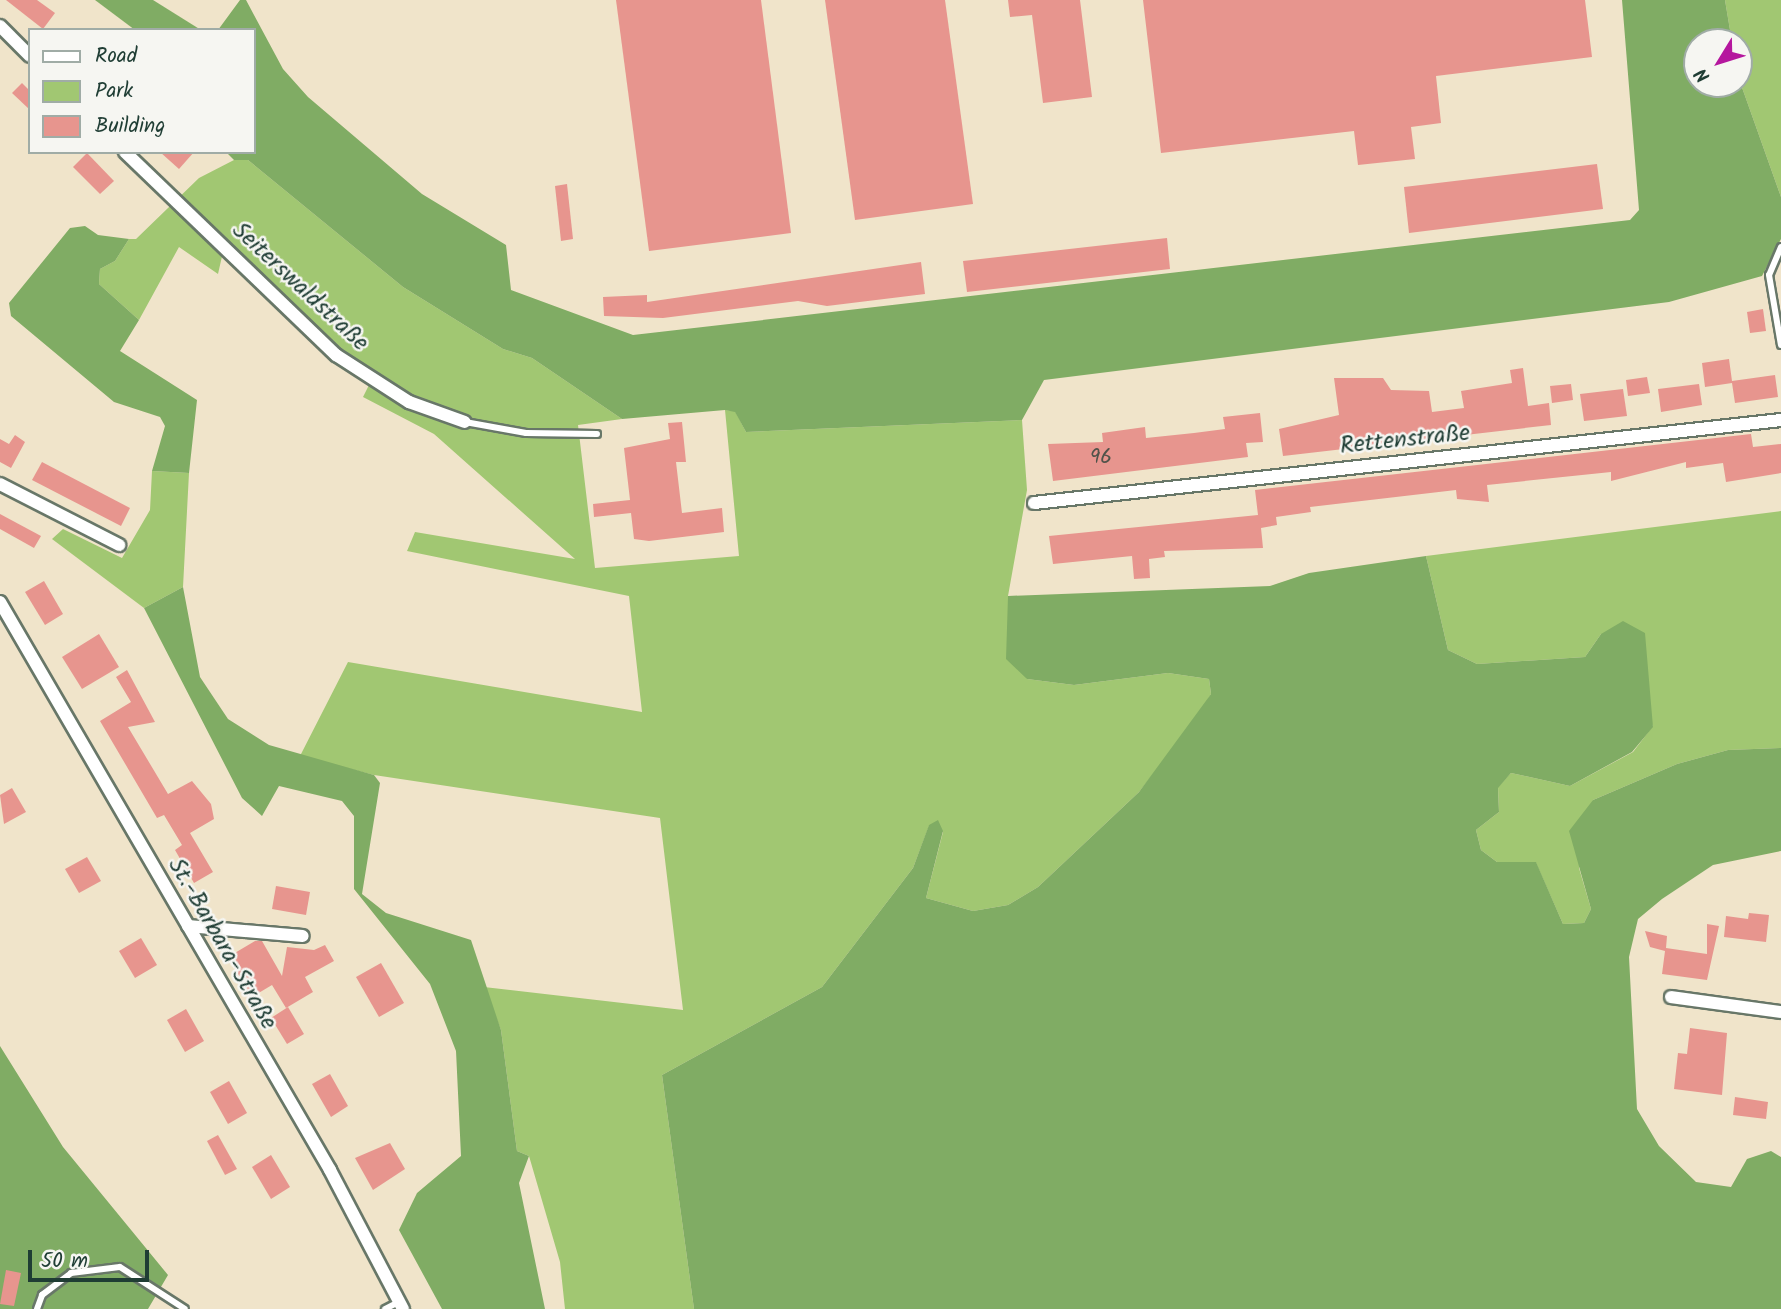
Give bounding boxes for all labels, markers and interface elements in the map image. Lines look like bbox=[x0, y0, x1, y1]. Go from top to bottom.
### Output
legend bbox=[28, 28, 256, 154]
north arrow bbox=[1683, 28, 1753, 98]
text: Road bbox=[95, 40, 137, 73]
text: N bbox=[1688, 61, 1719, 89]
text: Park bbox=[95, 75, 133, 108]
text: Building bbox=[95, 110, 165, 143]
street label: Seiterswaldstraße bbox=[226, 216, 374, 358]
street label: Rettenstraße bbox=[1339, 419, 1471, 461]
house number: 96 bbox=[1090, 445, 1112, 471]
street label: St.-Barbara-Straße bbox=[161, 853, 283, 1035]
scale bar bbox=[32, 1236, 152, 1280]
text: 50 m bbox=[41, 1245, 88, 1278]

